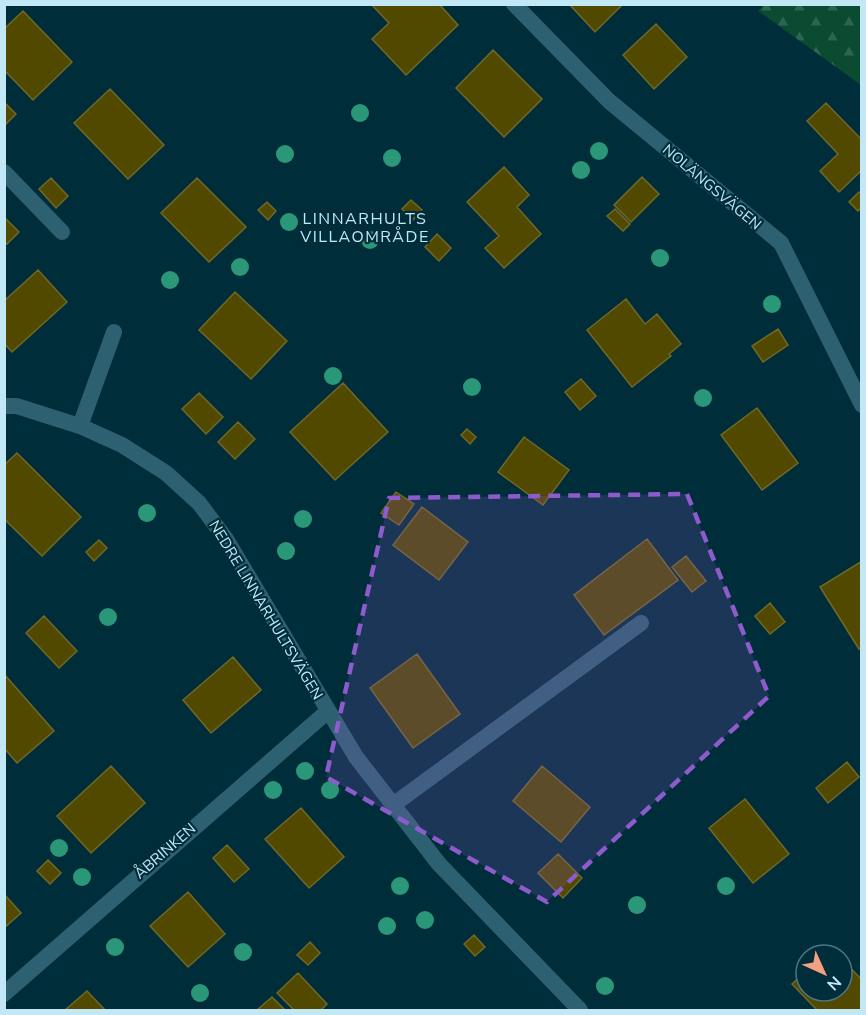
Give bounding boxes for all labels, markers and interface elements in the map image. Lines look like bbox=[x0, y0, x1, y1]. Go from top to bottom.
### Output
street label: NOLÄNGSVÄGEN bbox=[658, 140, 766, 234]
district label: LINNARHULTS VILLAOMRÅDE bbox=[299, 208, 430, 248]
street label: NEDRE LINNARHULTSVÄGEN bbox=[204, 517, 328, 703]
street label: ÅBRINKEN bbox=[129, 818, 200, 883]
north arrow bbox=[794, 943, 854, 1003]
text: N bbox=[822, 971, 846, 995]

